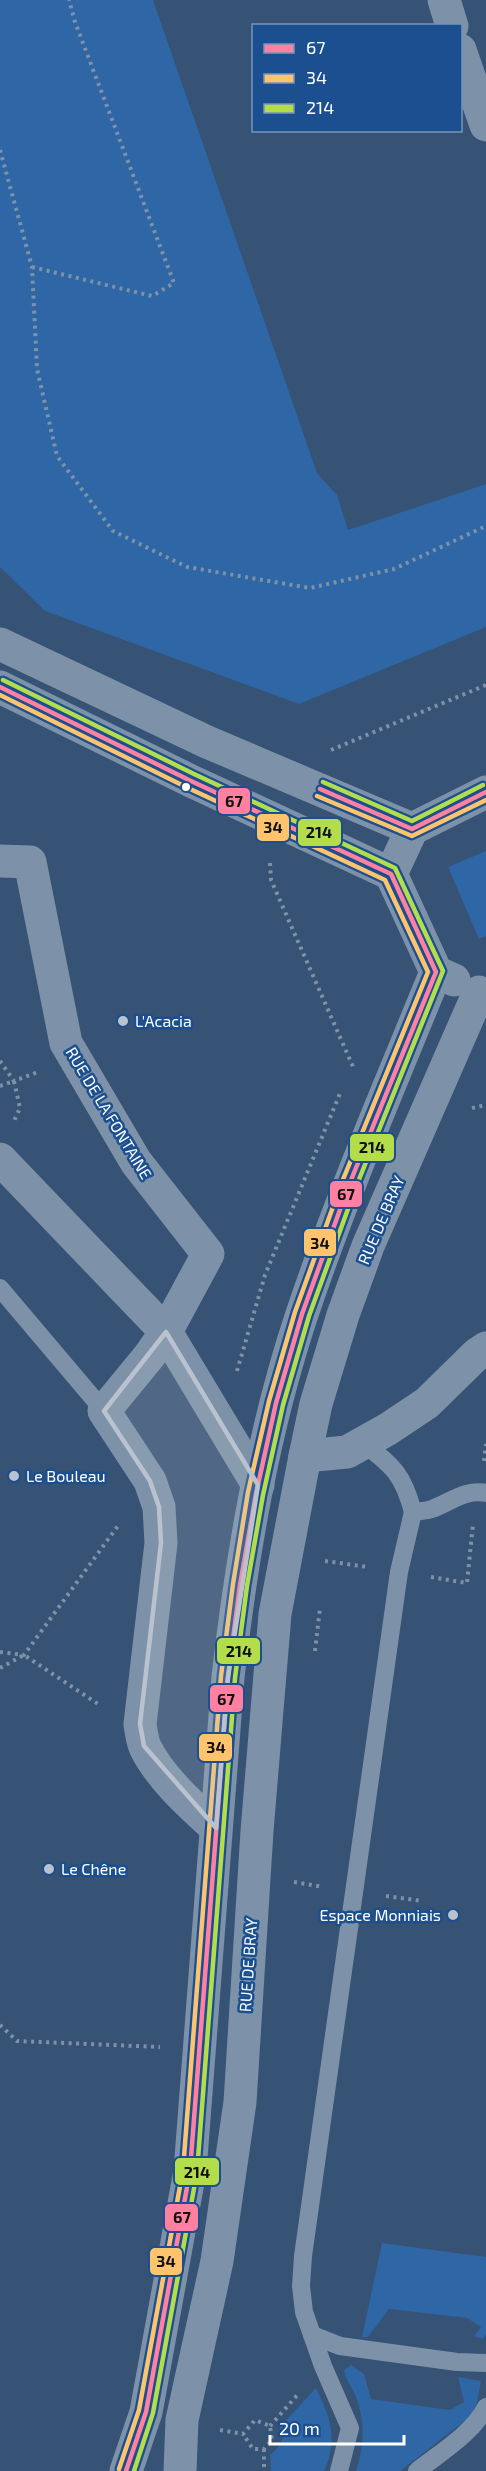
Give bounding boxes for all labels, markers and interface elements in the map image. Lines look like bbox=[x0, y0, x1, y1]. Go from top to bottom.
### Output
legend bbox=[252, 24, 462, 132]
text: 67 bbox=[306, 36, 326, 58]
text: 34 bbox=[306, 66, 327, 88]
text: 214 bbox=[306, 96, 334, 118]
unlabelled marker bbox=[180, 781, 192, 793]
line badge: 67 bbox=[217, 787, 251, 815]
text: 67 bbox=[225, 791, 243, 810]
line badge: 34 bbox=[256, 813, 290, 842]
text: 34 bbox=[263, 817, 283, 836]
line badge: 214 bbox=[297, 818, 342, 847]
text: 214 bbox=[306, 822, 332, 841]
place label: L'Acacia bbox=[135, 1011, 192, 1030]
marker: L'Acacia bbox=[116, 1014, 130, 1028]
street label: RUE DE LA FONTAINE bbox=[62, 1043, 156, 1182]
line badge: 214 bbox=[349, 1133, 395, 1162]
text: 214 bbox=[359, 1137, 385, 1156]
street label: RUE DE BRAY bbox=[353, 1173, 408, 1267]
line badge: 67 bbox=[329, 1180, 363, 1208]
text: 67 bbox=[337, 1184, 355, 1203]
line badge: 34 bbox=[303, 1228, 337, 1257]
text: 34 bbox=[310, 1233, 330, 1252]
place label: Le Bouleau bbox=[26, 1466, 106, 1485]
marker: Le Bouleau bbox=[7, 1469, 21, 1483]
line badge: 214 bbox=[216, 1637, 261, 1665]
text: 214 bbox=[226, 1641, 252, 1660]
line badge: 67 bbox=[209, 1684, 244, 1713]
text: 67 bbox=[217, 1689, 235, 1708]
line badge: 34 bbox=[198, 1733, 233, 1762]
text: 34 bbox=[206, 1737, 226, 1756]
place label: Le Chêne bbox=[61, 1859, 126, 1878]
marker: Le Chêne bbox=[42, 1862, 56, 1876]
place label: Espace Monniais bbox=[319, 1905, 441, 1924]
marker: Espace Monniais bbox=[446, 1908, 460, 1922]
street label: RUE DE BRAY bbox=[235, 1917, 260, 2013]
line badge: 214 bbox=[174, 2157, 220, 2186]
text: 214 bbox=[184, 2162, 210, 2181]
line badge: 67 bbox=[164, 2203, 199, 2232]
text: 67 bbox=[173, 2207, 191, 2226]
line badge: 34 bbox=[149, 2247, 183, 2276]
text: 34 bbox=[156, 2251, 176, 2270]
scale bar bbox=[270, 2408, 404, 2446]
text: 20 m bbox=[279, 2417, 320, 2439]

